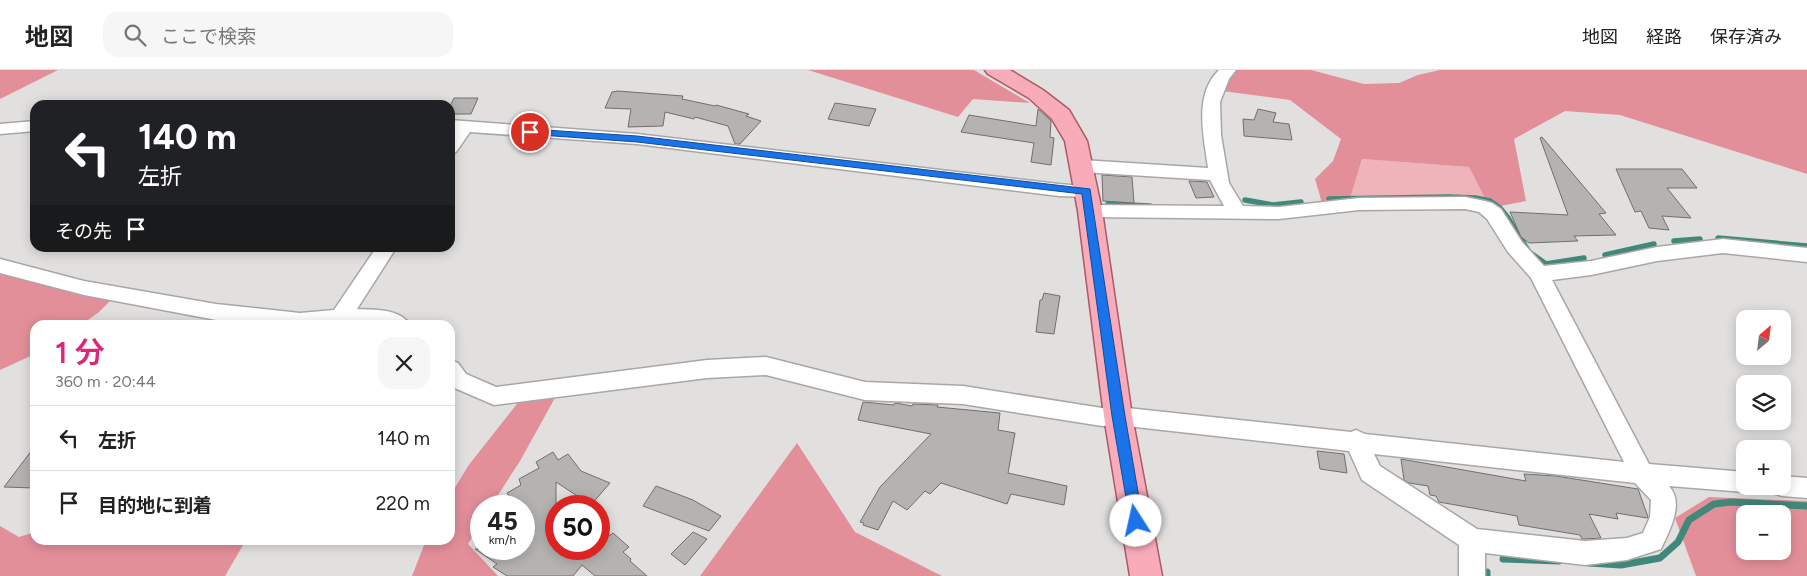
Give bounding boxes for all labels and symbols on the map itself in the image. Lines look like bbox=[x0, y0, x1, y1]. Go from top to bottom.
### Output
pin bbox=[509, 111, 551, 153]
north arrow bbox=[1736, 310, 1791, 365]
position arrow bbox=[1109, 494, 1161, 546]
speed limit sign: 50 bbox=[545, 495, 610, 560]

